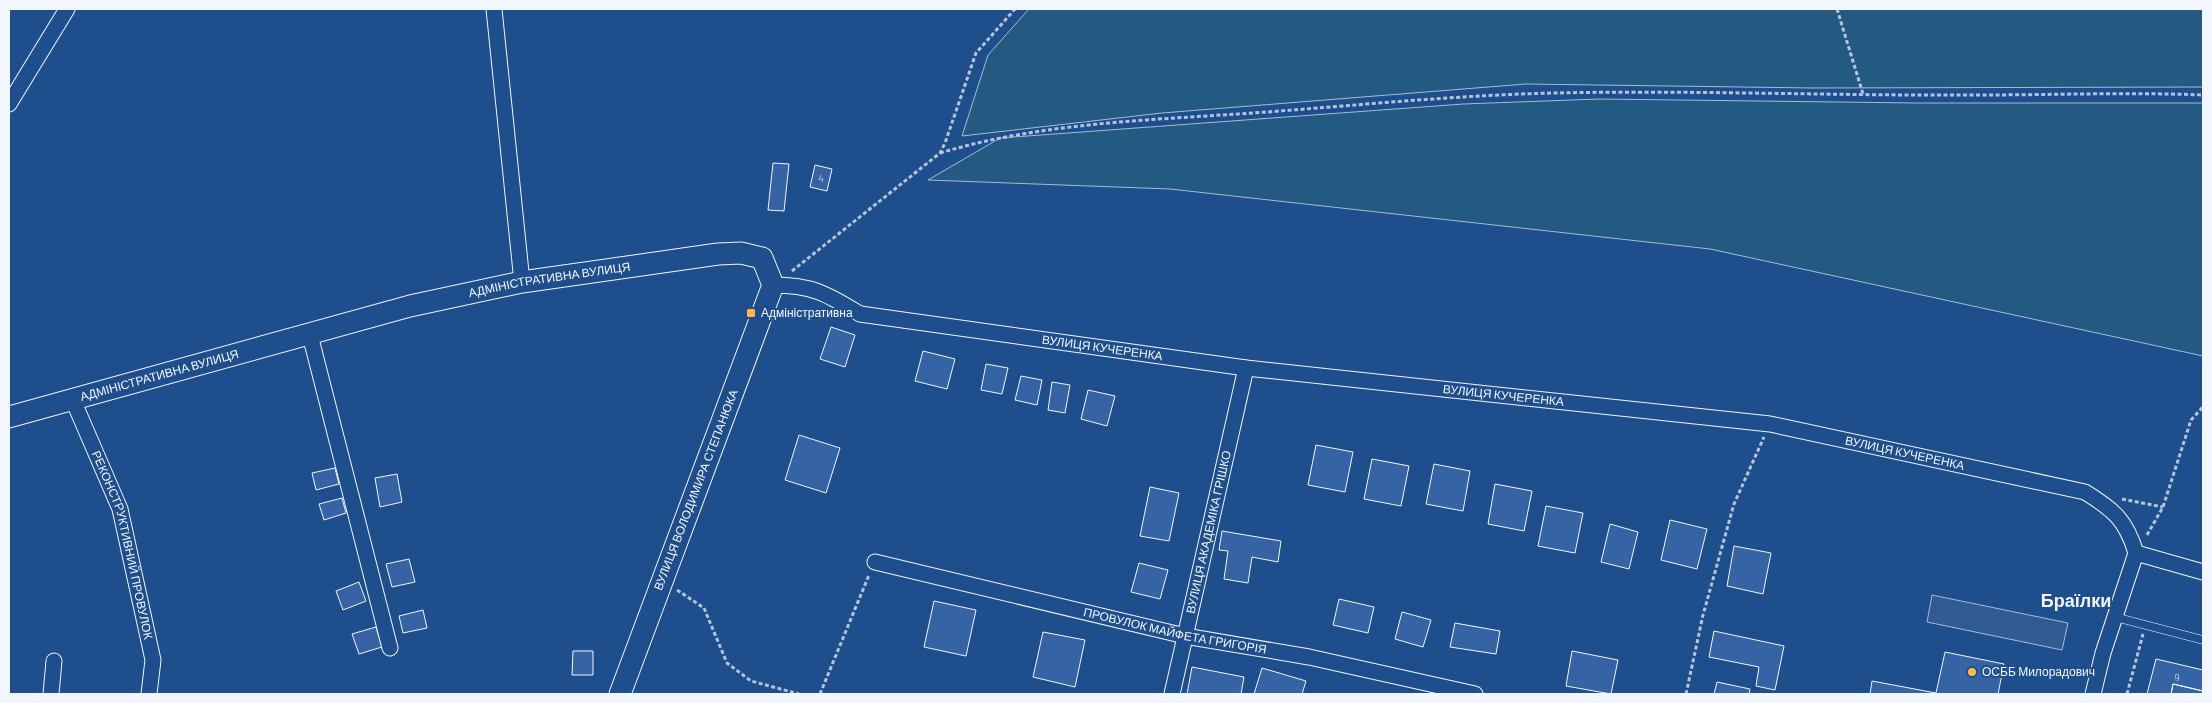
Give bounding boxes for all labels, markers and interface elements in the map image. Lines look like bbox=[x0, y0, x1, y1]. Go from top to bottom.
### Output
house number: 4 bbox=[818, 172, 824, 184]
street label: АДМІНІСТРАТИВНА ВУЛИЦЯ bbox=[467, 259, 631, 299]
place label: Адміністративна bbox=[761, 305, 853, 320]
marker: Адміністративна bbox=[745, 307, 757, 319]
street label: ВУЛИЦЯ КУЧЕРЕНКА bbox=[1041, 332, 1164, 362]
street label: АДМІНІСТРАТИВНА ВУЛИЦЯ bbox=[78, 346, 240, 403]
street label: ВУЛИЦЯ КУЧЕРЕНКА bbox=[1442, 381, 1565, 408]
street label: ВУЛИЦЯ ВОЛОДИМИРА СТЕПАНЮКА bbox=[650, 387, 741, 592]
street label: ВУЛИЦЯ КУЧЕРЕНКА bbox=[1844, 432, 1966, 472]
street label: РЕКОНСТРУКТИВНИЙ ПРОВУЛОК bbox=[90, 448, 156, 641]
street label: ВУЛИЦЯ АКАДЕМІКА ГРІШКО bbox=[1182, 449, 1233, 615]
district label: Браїлки bbox=[2041, 589, 2111, 611]
street label: ПРОВУЛОК МАЙФЕТА ГРИГОРІЯ bbox=[1082, 604, 1268, 656]
place label: ОСББ Милорадович bbox=[1982, 664, 2095, 679]
marker: ОСББ Милорадович bbox=[1966, 666, 1978, 678]
house number: 9 bbox=[2174, 671, 2180, 683]

